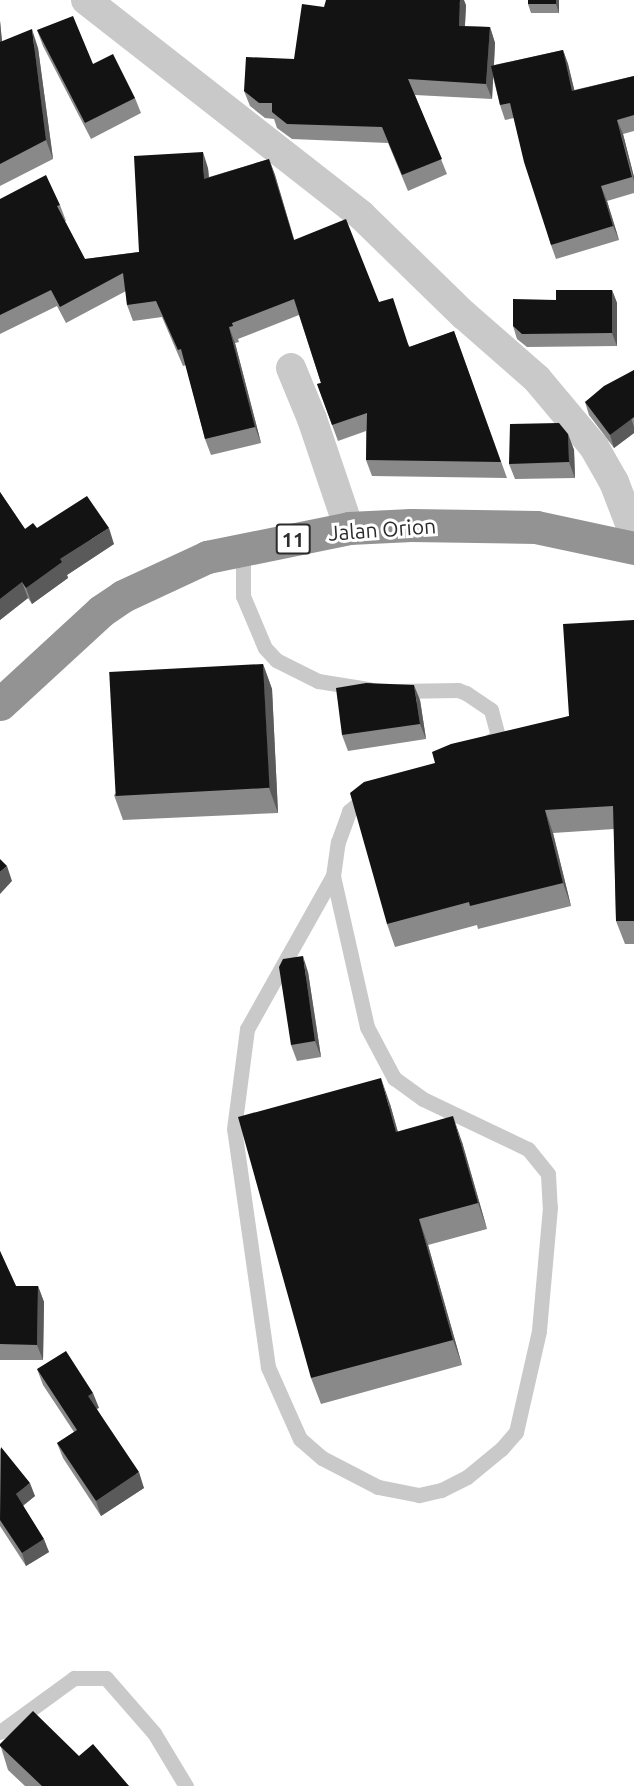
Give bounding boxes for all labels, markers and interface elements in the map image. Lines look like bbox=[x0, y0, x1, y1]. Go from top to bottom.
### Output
street label: Jalan Orion bbox=[327, 513, 437, 545]
road number: 11 bbox=[275, 522, 311, 556]

